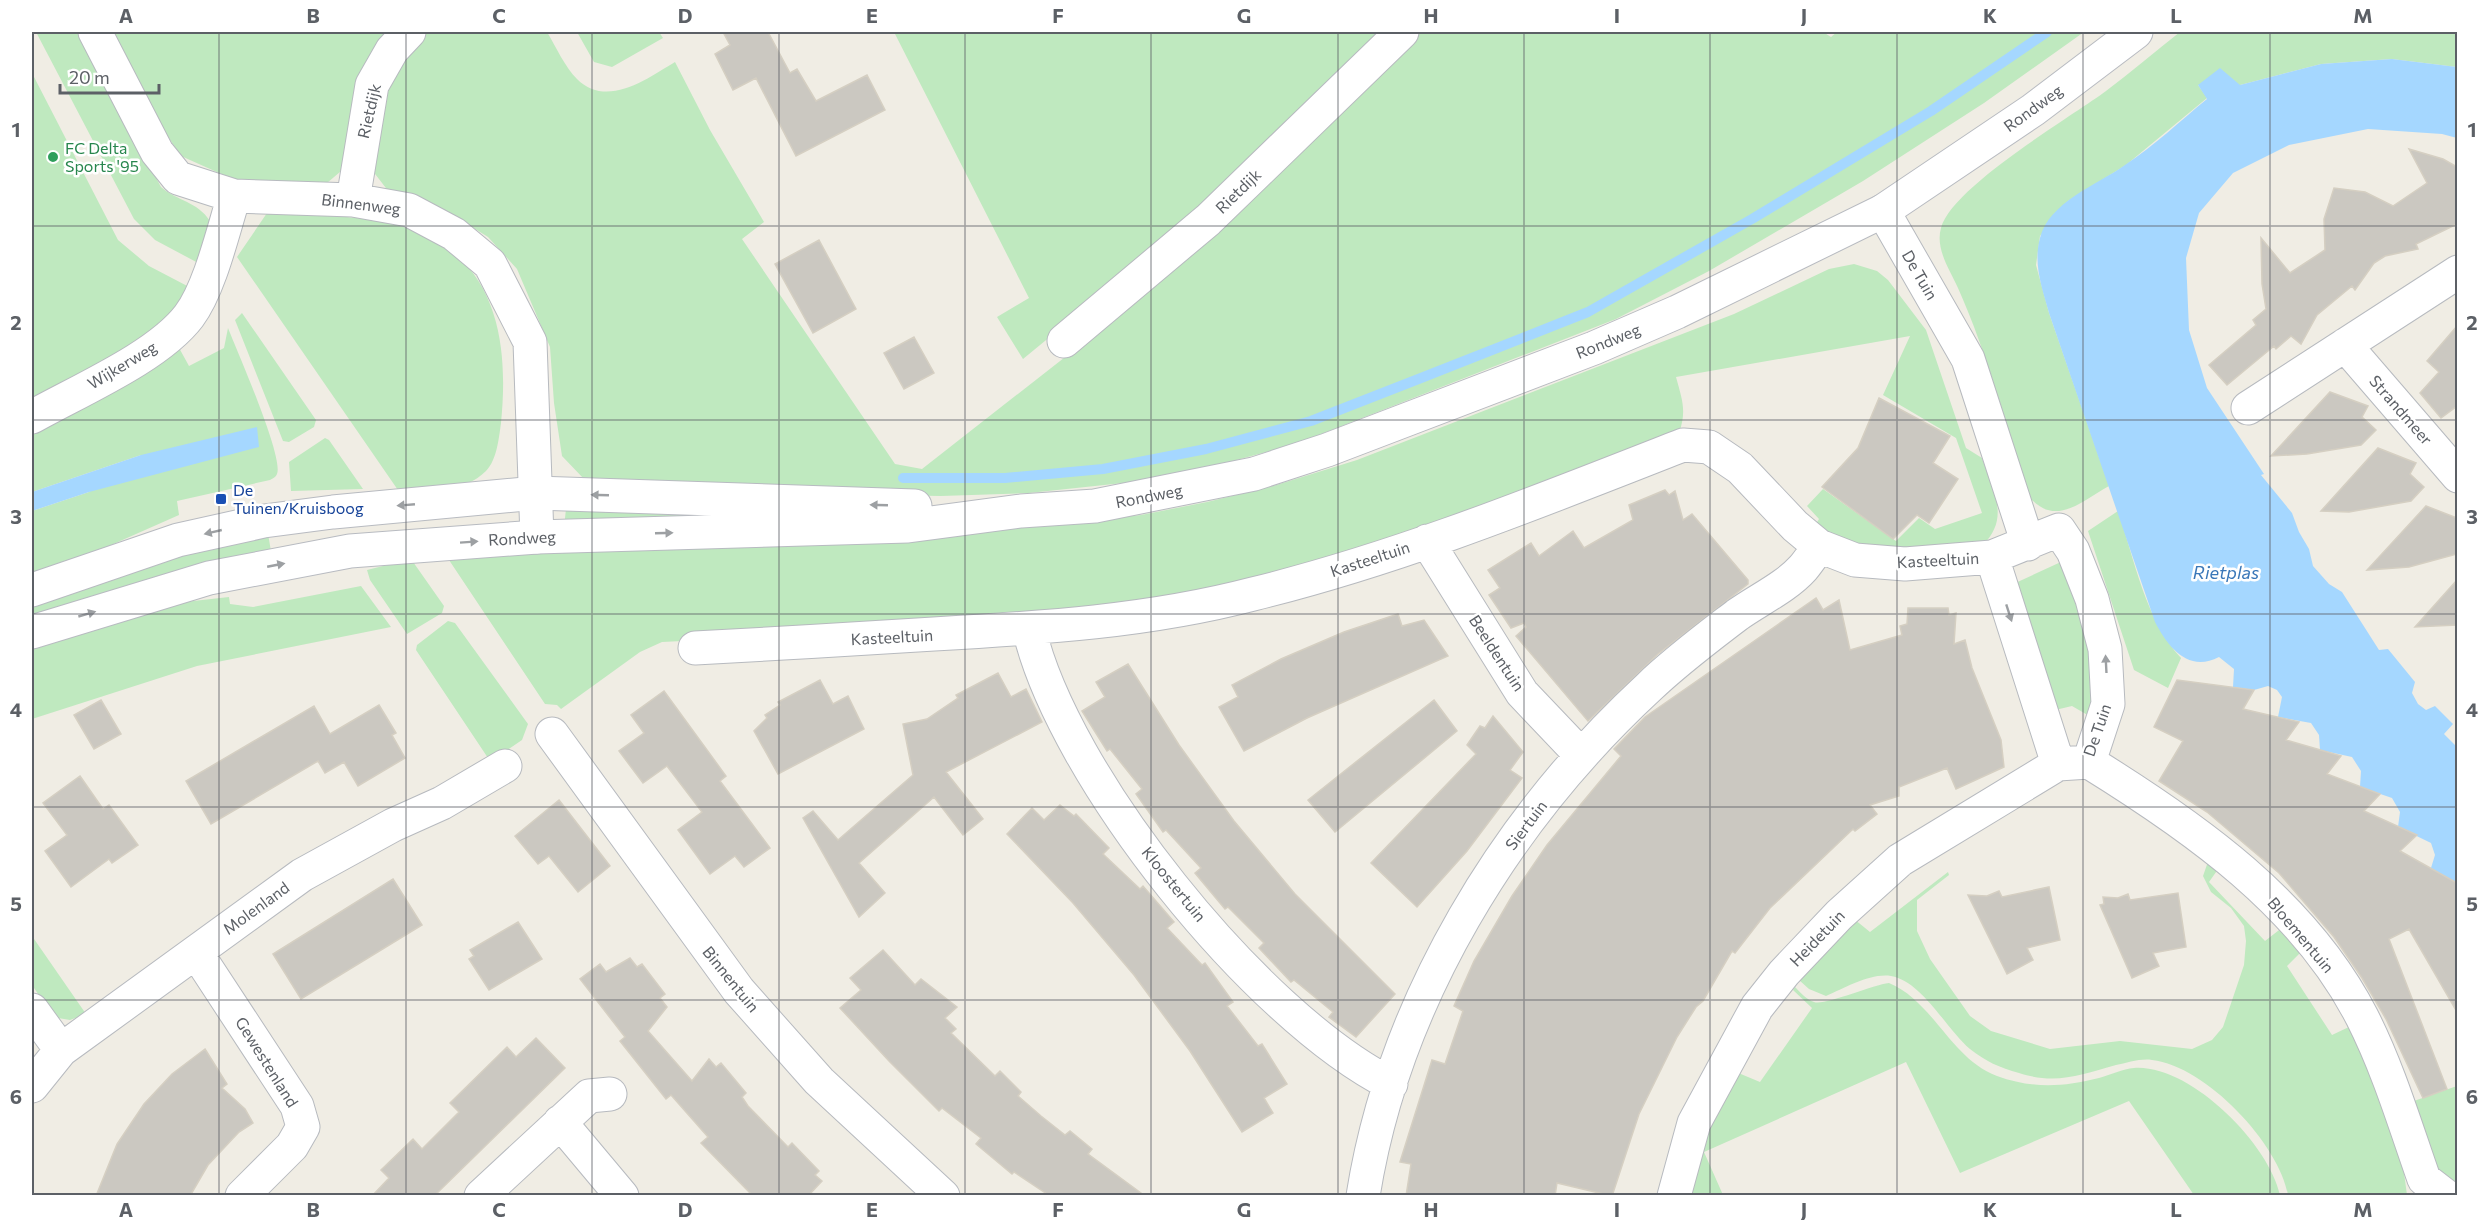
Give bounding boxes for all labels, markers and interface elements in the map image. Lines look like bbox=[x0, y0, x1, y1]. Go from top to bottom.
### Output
text: A bbox=[119, 3, 133, 27]
text: B bbox=[306, 3, 320, 27]
text: C bbox=[492, 3, 506, 27]
text: D bbox=[678, 3, 692, 27]
text: E bbox=[866, 3, 878, 27]
text: F bbox=[1052, 3, 1064, 27]
text: G bbox=[1237, 3, 1251, 27]
text: H bbox=[1424, 3, 1439, 27]
text: I bbox=[1614, 3, 1620, 27]
text: J bbox=[1801, 3, 1807, 27]
text: K bbox=[1983, 3, 1997, 27]
text: L bbox=[2170, 3, 2182, 27]
text: M bbox=[2353, 3, 2373, 27]
scale bar bbox=[60, 57, 159, 95]
text: 20 m bbox=[69, 66, 110, 88]
street label: Rondweg bbox=[2000, 80, 2066, 135]
street label: Rietdijk bbox=[353, 81, 384, 140]
text: 1 bbox=[11, 117, 21, 141]
text: 1 bbox=[2467, 117, 2477, 141]
place label: FC Delta Sports '95 bbox=[65, 138, 139, 175]
marker: FC Delta Sports '95 bbox=[46, 150, 60, 164]
street label: Rietdijk bbox=[1211, 164, 1265, 217]
street label: Binnenweg bbox=[320, 189, 402, 218]
street label: De Tuin bbox=[1899, 246, 1942, 303]
text: 2 bbox=[10, 310, 22, 334]
text: 2 bbox=[2466, 310, 2478, 334]
street label: Rondweg bbox=[1573, 319, 1643, 362]
street label: Wijkerweg bbox=[84, 336, 160, 393]
street label: Strandmeer bbox=[2366, 371, 2437, 449]
place label: De Tuinen/Kruisboog bbox=[233, 480, 364, 517]
street label: Rondweg bbox=[1114, 480, 1184, 511]
one-way arrow bbox=[591, 491, 610, 500]
marker: De Tuinen/Kruisboog bbox=[214, 492, 228, 506]
one-way arrow bbox=[396, 500, 415, 510]
one-way arrow bbox=[870, 500, 889, 509]
text: 3 bbox=[10, 504, 22, 528]
text: 3 bbox=[2466, 504, 2478, 528]
street label: Rondweg bbox=[488, 526, 557, 549]
one-way arrow bbox=[204, 528, 222, 538]
one-way arrow bbox=[654, 528, 673, 538]
one-way arrow bbox=[460, 537, 479, 547]
street label: Kasteeltuin bbox=[1328, 537, 1412, 580]
street label: Kasteeltuin bbox=[1896, 548, 1980, 571]
one-way arrow bbox=[267, 560, 286, 569]
water label: Rietplas bbox=[2193, 561, 2259, 583]
one-way arrow bbox=[2005, 604, 2015, 622]
one-way arrow bbox=[78, 609, 96, 618]
street label: Beeldentuin bbox=[1466, 611, 1529, 694]
street label: Kasteeltuin bbox=[850, 625, 934, 648]
one-way arrow bbox=[2101, 655, 2110, 674]
text: 4 bbox=[10, 697, 22, 721]
text: 4 bbox=[2466, 697, 2478, 721]
street label: De Tuin bbox=[2079, 701, 2114, 759]
street label: Siertuin bbox=[1501, 796, 1550, 853]
street label: Kloostertuin bbox=[1138, 842, 1210, 925]
street label: Molenland bbox=[219, 877, 293, 938]
text: 5 bbox=[10, 891, 22, 915]
text: 5 bbox=[2466, 891, 2478, 915]
street label: Bloementuin bbox=[2264, 893, 2338, 976]
street label: Heidetuin bbox=[1785, 906, 1848, 970]
street label: Binnentuin bbox=[699, 942, 764, 1015]
street label: Gewestenland bbox=[232, 1013, 303, 1110]
text: 6 bbox=[10, 1084, 22, 1108]
text: 6 bbox=[2466, 1084, 2478, 1108]
text: A bbox=[119, 1197, 133, 1221]
text: B bbox=[306, 1197, 320, 1221]
text: C bbox=[492, 1197, 506, 1221]
text: D bbox=[678, 1197, 692, 1221]
text: E bbox=[866, 1197, 878, 1221]
text: F bbox=[1052, 1197, 1064, 1221]
text: G bbox=[1237, 1197, 1251, 1221]
text: H bbox=[1424, 1197, 1439, 1221]
text: I bbox=[1614, 1197, 1620, 1221]
text: J bbox=[1801, 1197, 1807, 1221]
text: K bbox=[1983, 1197, 1997, 1221]
text: L bbox=[2170, 1197, 2182, 1221]
text: M bbox=[2353, 1197, 2373, 1221]

